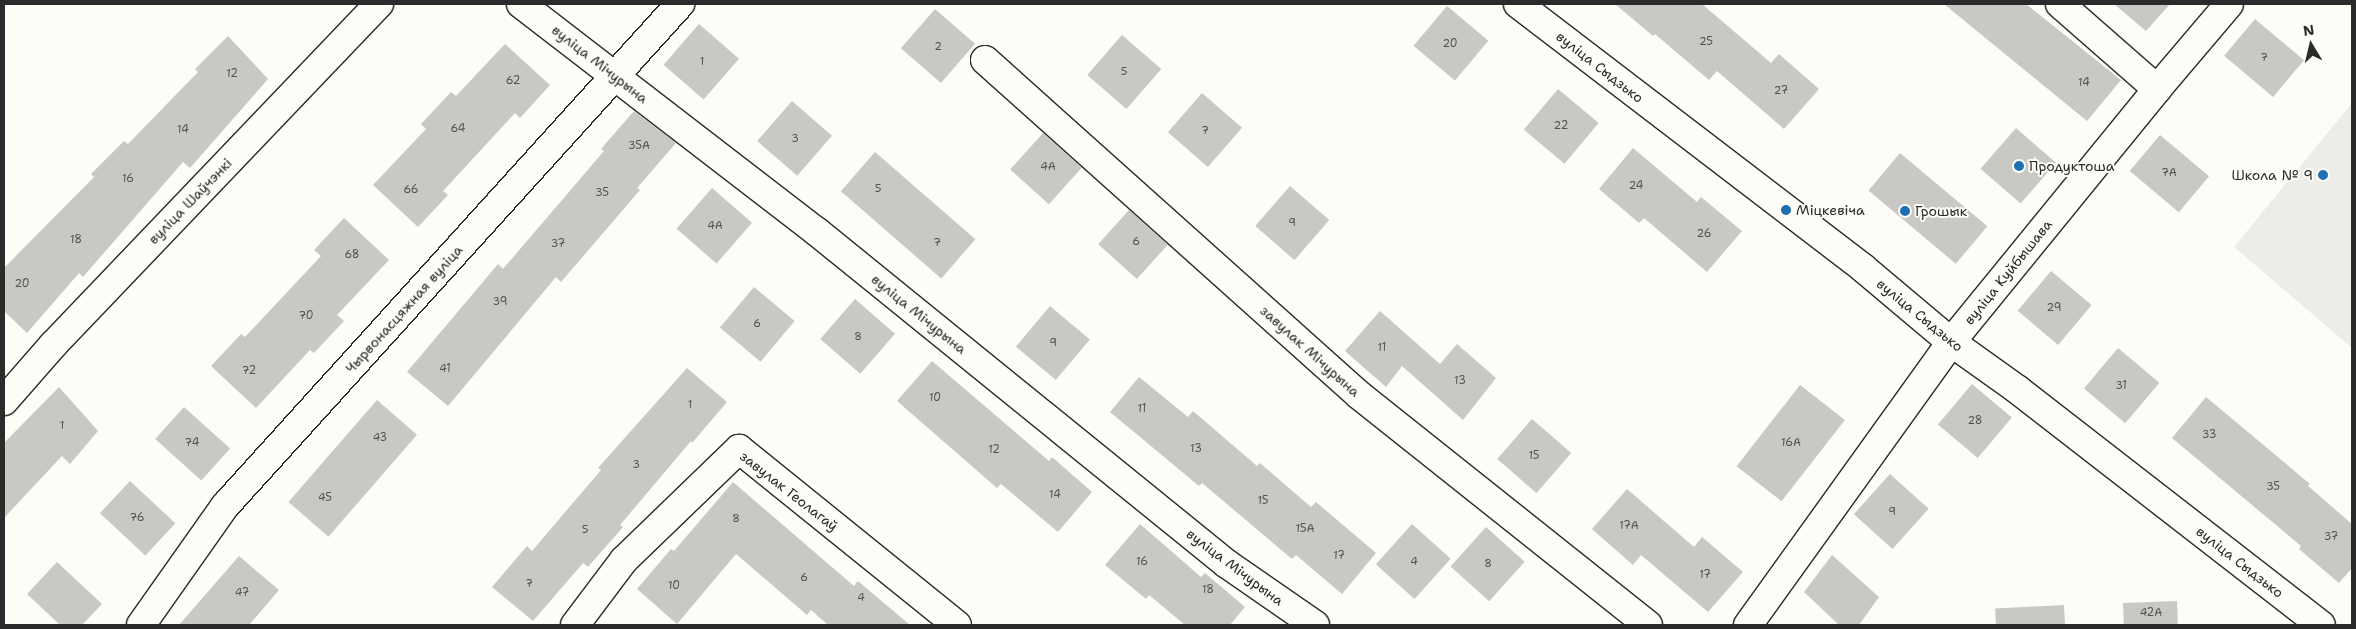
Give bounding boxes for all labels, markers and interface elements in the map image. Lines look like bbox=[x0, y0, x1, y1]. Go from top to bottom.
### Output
north arrow bbox=[2286, 20, 2336, 70]
text: N bbox=[2302, 20, 2316, 40]
street label: вуліца Мічурына bbox=[549, 21, 651, 107]
street label: вуліца Сыдзько bbox=[1553, 28, 1647, 106]
house number: 25 bbox=[1699, 35, 1713, 49]
house number: 20 bbox=[1442, 37, 1458, 51]
house number: 2 bbox=[934, 40, 942, 54]
house number: 7 bbox=[2260, 51, 2268, 65]
house number: 1 bbox=[700, 55, 704, 69]
house number: 5 bbox=[1121, 65, 1127, 79]
house number: 12 bbox=[226, 67, 238, 81]
house number: 62 bbox=[506, 74, 520, 88]
house number: 14 bbox=[2078, 76, 2090, 90]
house number: 27 bbox=[1774, 84, 1788, 98]
house number: 22 bbox=[1554, 119, 1568, 133]
house number: 64 bbox=[450, 122, 466, 136]
house number: 14 bbox=[177, 123, 189, 137]
house number: 7 bbox=[1201, 124, 1209, 138]
house number: 3 bbox=[791, 132, 799, 146]
house number: 35А bbox=[628, 139, 650, 153]
street label: вуліца Шаўчэнкі bbox=[145, 155, 235, 247]
place label: Продуктоша bbox=[2029, 158, 2114, 174]
house number: 4А bbox=[1040, 160, 1056, 174]
marker: Продуктоша bbox=[2013, 160, 2025, 172]
house number: 7А bbox=[2161, 166, 2177, 180]
place label: Школа № 9 bbox=[2231, 167, 2313, 183]
marker: Школа № 9 bbox=[2317, 169, 2329, 181]
house number: 16 bbox=[122, 172, 134, 186]
house number: 24 bbox=[1629, 179, 1643, 193]
house number: 5 bbox=[875, 182, 881, 196]
house number: 66 bbox=[403, 183, 419, 197]
house number: 35 bbox=[595, 186, 609, 200]
place label: Міцкевіча bbox=[1796, 202, 1865, 218]
place label: Грошык bbox=[1915, 203, 1967, 219]
marker: Міцкевіча bbox=[1780, 204, 1792, 216]
marker: Грошык bbox=[1899, 205, 1911, 217]
house number: 9 bbox=[1288, 216, 1296, 230]
street label: вуліца Куйбышава bbox=[1960, 216, 2056, 328]
house number: 4А bbox=[707, 219, 723, 233]
house number: 26 bbox=[1697, 227, 1711, 241]
house number: 18 bbox=[70, 233, 82, 247]
house number: 6 bbox=[1132, 235, 1140, 249]
house number: 7 bbox=[933, 236, 941, 250]
house number: 37 bbox=[551, 237, 565, 251]
street label: Чырвонасцяжная вуліца bbox=[342, 241, 466, 377]
house number: 68 bbox=[345, 248, 359, 262]
street label: вуліца Мічурына bbox=[868, 271, 970, 357]
street label: вуліца Сыдзько bbox=[1873, 275, 1967, 355]
house number: 20 bbox=[14, 277, 30, 291]
house number: 39 bbox=[493, 295, 507, 309]
house number: 29 bbox=[2047, 301, 2061, 315]
street label: завулак Мічурына bbox=[1257, 302, 1363, 400]
house number: 70 bbox=[298, 309, 314, 323]
house number: 6 bbox=[753, 317, 761, 331]
house number: 8 bbox=[854, 330, 862, 344]
house number: 9 bbox=[1049, 336, 1057, 350]
house number: 11 bbox=[1378, 341, 1386, 355]
house number: 41 bbox=[439, 362, 451, 376]
house number: 72 bbox=[242, 364, 256, 378]
house number: 13 bbox=[1454, 374, 1466, 388]
house number: 31 bbox=[2115, 379, 2127, 393]
house number: 10 bbox=[929, 391, 941, 405]
house number: 1 bbox=[688, 398, 692, 412]
house number: 11 bbox=[1138, 402, 1146, 416]
house number: 28 bbox=[1967, 414, 1983, 428]
house number: 1 bbox=[60, 419, 64, 433]
house number: 33 bbox=[2202, 428, 2216, 442]
house number: 43 bbox=[373, 431, 387, 445]
house number: 74 bbox=[185, 436, 199, 450]
house number: 16А bbox=[1781, 436, 1801, 450]
house number: 13 bbox=[1190, 442, 1202, 456]
house number: 12 bbox=[988, 443, 1000, 457]
street label: завулак Геолагаў bbox=[737, 447, 841, 535]
house number: 15 bbox=[1528, 449, 1540, 463]
house number: 3 bbox=[632, 458, 640, 472]
house number: 35 bbox=[2266, 480, 2280, 494]
house number: 14 bbox=[1049, 488, 1061, 502]
house number: 45 bbox=[318, 491, 332, 505]
house number: 15 bbox=[1257, 494, 1269, 508]
house number: 9 bbox=[1888, 505, 1896, 519]
house number: 76 bbox=[130, 511, 144, 525]
house number: 8 bbox=[732, 512, 740, 526]
house number: 17А bbox=[1619, 519, 1639, 533]
house number: 15А bbox=[1295, 522, 1315, 536]
house number: 5 bbox=[582, 523, 588, 537]
street label: вуліца Сыдзько bbox=[2193, 523, 2287, 601]
street label: вуліца Мічурына bbox=[1183, 525, 1287, 609]
house number: 37 bbox=[2324, 530, 2338, 544]
house number: 17 bbox=[1333, 549, 1345, 563]
house number: 16 bbox=[1136, 555, 1148, 569]
house number: 4 bbox=[1410, 555, 1418, 569]
house number: 8 bbox=[1484, 557, 1492, 571]
house number: 17 bbox=[1699, 568, 1711, 582]
house number: 6 bbox=[800, 571, 808, 585]
house number: 7 bbox=[525, 577, 533, 591]
house number: 10 bbox=[668, 579, 680, 593]
house number: 18 bbox=[1202, 583, 1214, 597]
house number: 47 bbox=[235, 586, 249, 600]
house number: 4 bbox=[857, 591, 865, 605]
house number: 42А bbox=[2140, 606, 2162, 620]

